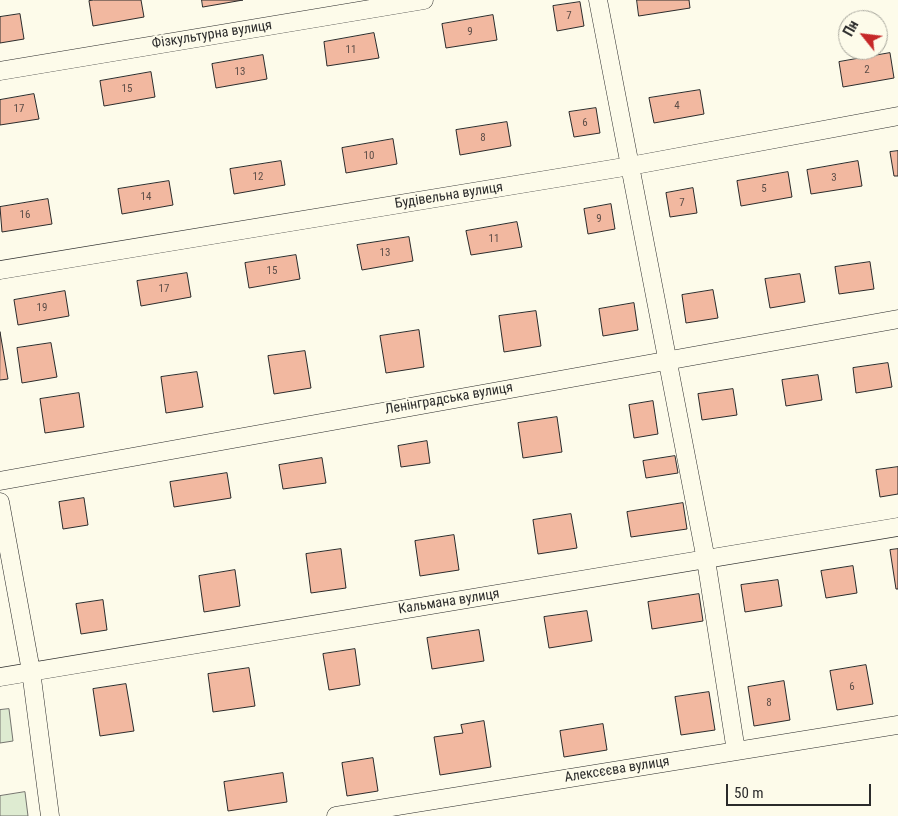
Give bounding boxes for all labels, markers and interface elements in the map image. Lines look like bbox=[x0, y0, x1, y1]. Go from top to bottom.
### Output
house number: 7 bbox=[566, 9, 572, 23]
north arrow bbox=[838, 10, 888, 60]
street label: Фiзкультурна вулиця bbox=[151, 17, 273, 53]
text: Пн bbox=[840, 18, 862, 39]
house number: 9 bbox=[467, 25, 473, 39]
house number: 11 bbox=[346, 43, 356, 57]
house number: 2 bbox=[864, 63, 870, 77]
house number: 13 bbox=[235, 65, 245, 79]
house number: 15 bbox=[122, 82, 132, 96]
house number: 4 bbox=[674, 99, 680, 113]
house number: 17 bbox=[14, 102, 24, 116]
house number: 6 bbox=[582, 116, 588, 130]
house number: 8 bbox=[480, 131, 486, 145]
house number: 10 bbox=[364, 149, 374, 163]
house number: 12 bbox=[253, 170, 263, 184]
house number: 3 bbox=[831, 171, 837, 185]
street label: Будівельна вулиця bbox=[394, 179, 504, 213]
house number: 5 bbox=[761, 182, 767, 196]
house number: 14 bbox=[141, 190, 151, 204]
house number: 7 bbox=[679, 196, 685, 210]
house number: 16 bbox=[20, 208, 30, 222]
house number: 9 bbox=[596, 212, 602, 226]
house number: 11 bbox=[489, 232, 499, 246]
house number: 13 bbox=[380, 246, 390, 260]
house number: 15 bbox=[267, 264, 277, 278]
house number: 17 bbox=[159, 282, 169, 296]
house number: 19 bbox=[37, 301, 47, 315]
street label: Ленінградська вулиця bbox=[384, 379, 514, 419]
street label: Кальмана вулиця bbox=[397, 586, 501, 618]
house number: 6 bbox=[849, 680, 855, 694]
house number: 8 bbox=[766, 696, 772, 710]
street label: Алексєєва вулиця bbox=[563, 753, 671, 787]
scale bar bbox=[728, 774, 873, 806]
text: 50 m bbox=[734, 784, 764, 802]

